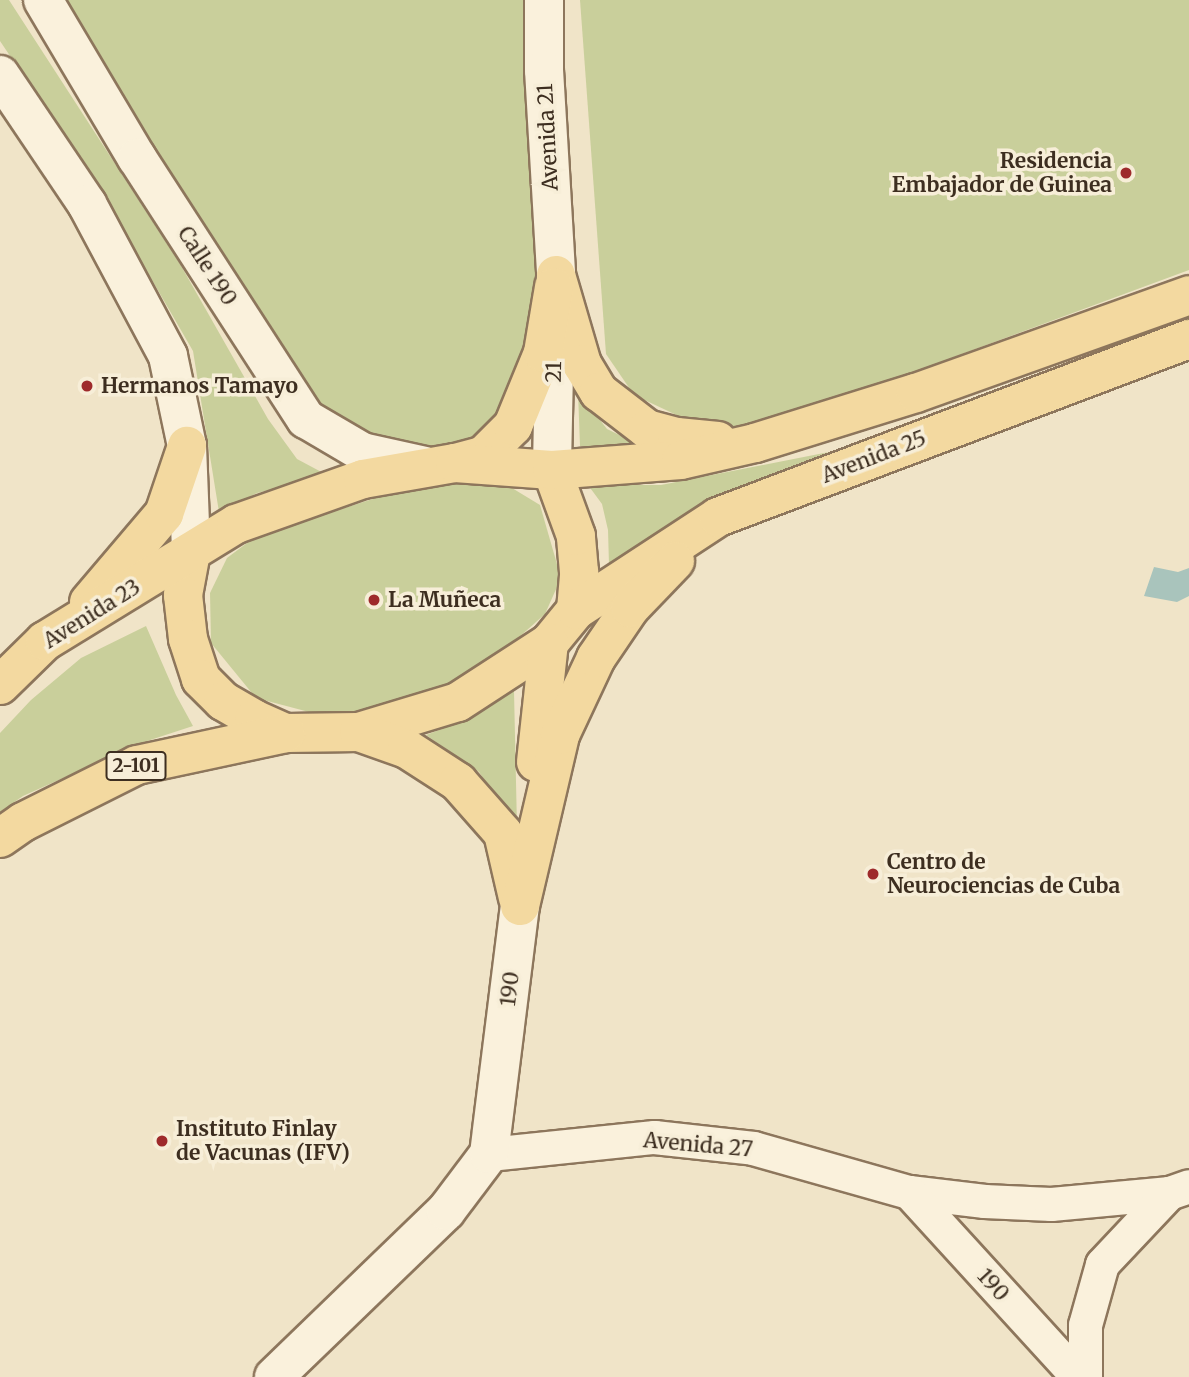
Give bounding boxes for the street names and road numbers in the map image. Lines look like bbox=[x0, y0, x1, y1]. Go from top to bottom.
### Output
street label: Avenida 21 bbox=[533, 83, 563, 191]
street label: Calle 190 bbox=[172, 222, 242, 310]
street label: 21 bbox=[541, 361, 567, 383]
street label: Avenida 25 bbox=[818, 426, 930, 488]
street label: Avenida 23 bbox=[39, 574, 145, 654]
road number: 2-101 bbox=[104, 750, 168, 782]
street label: 190 bbox=[495, 970, 525, 1008]
street label: Avenida 27 bbox=[642, 1128, 754, 1162]
street label: 190 bbox=[972, 1264, 1014, 1306]

